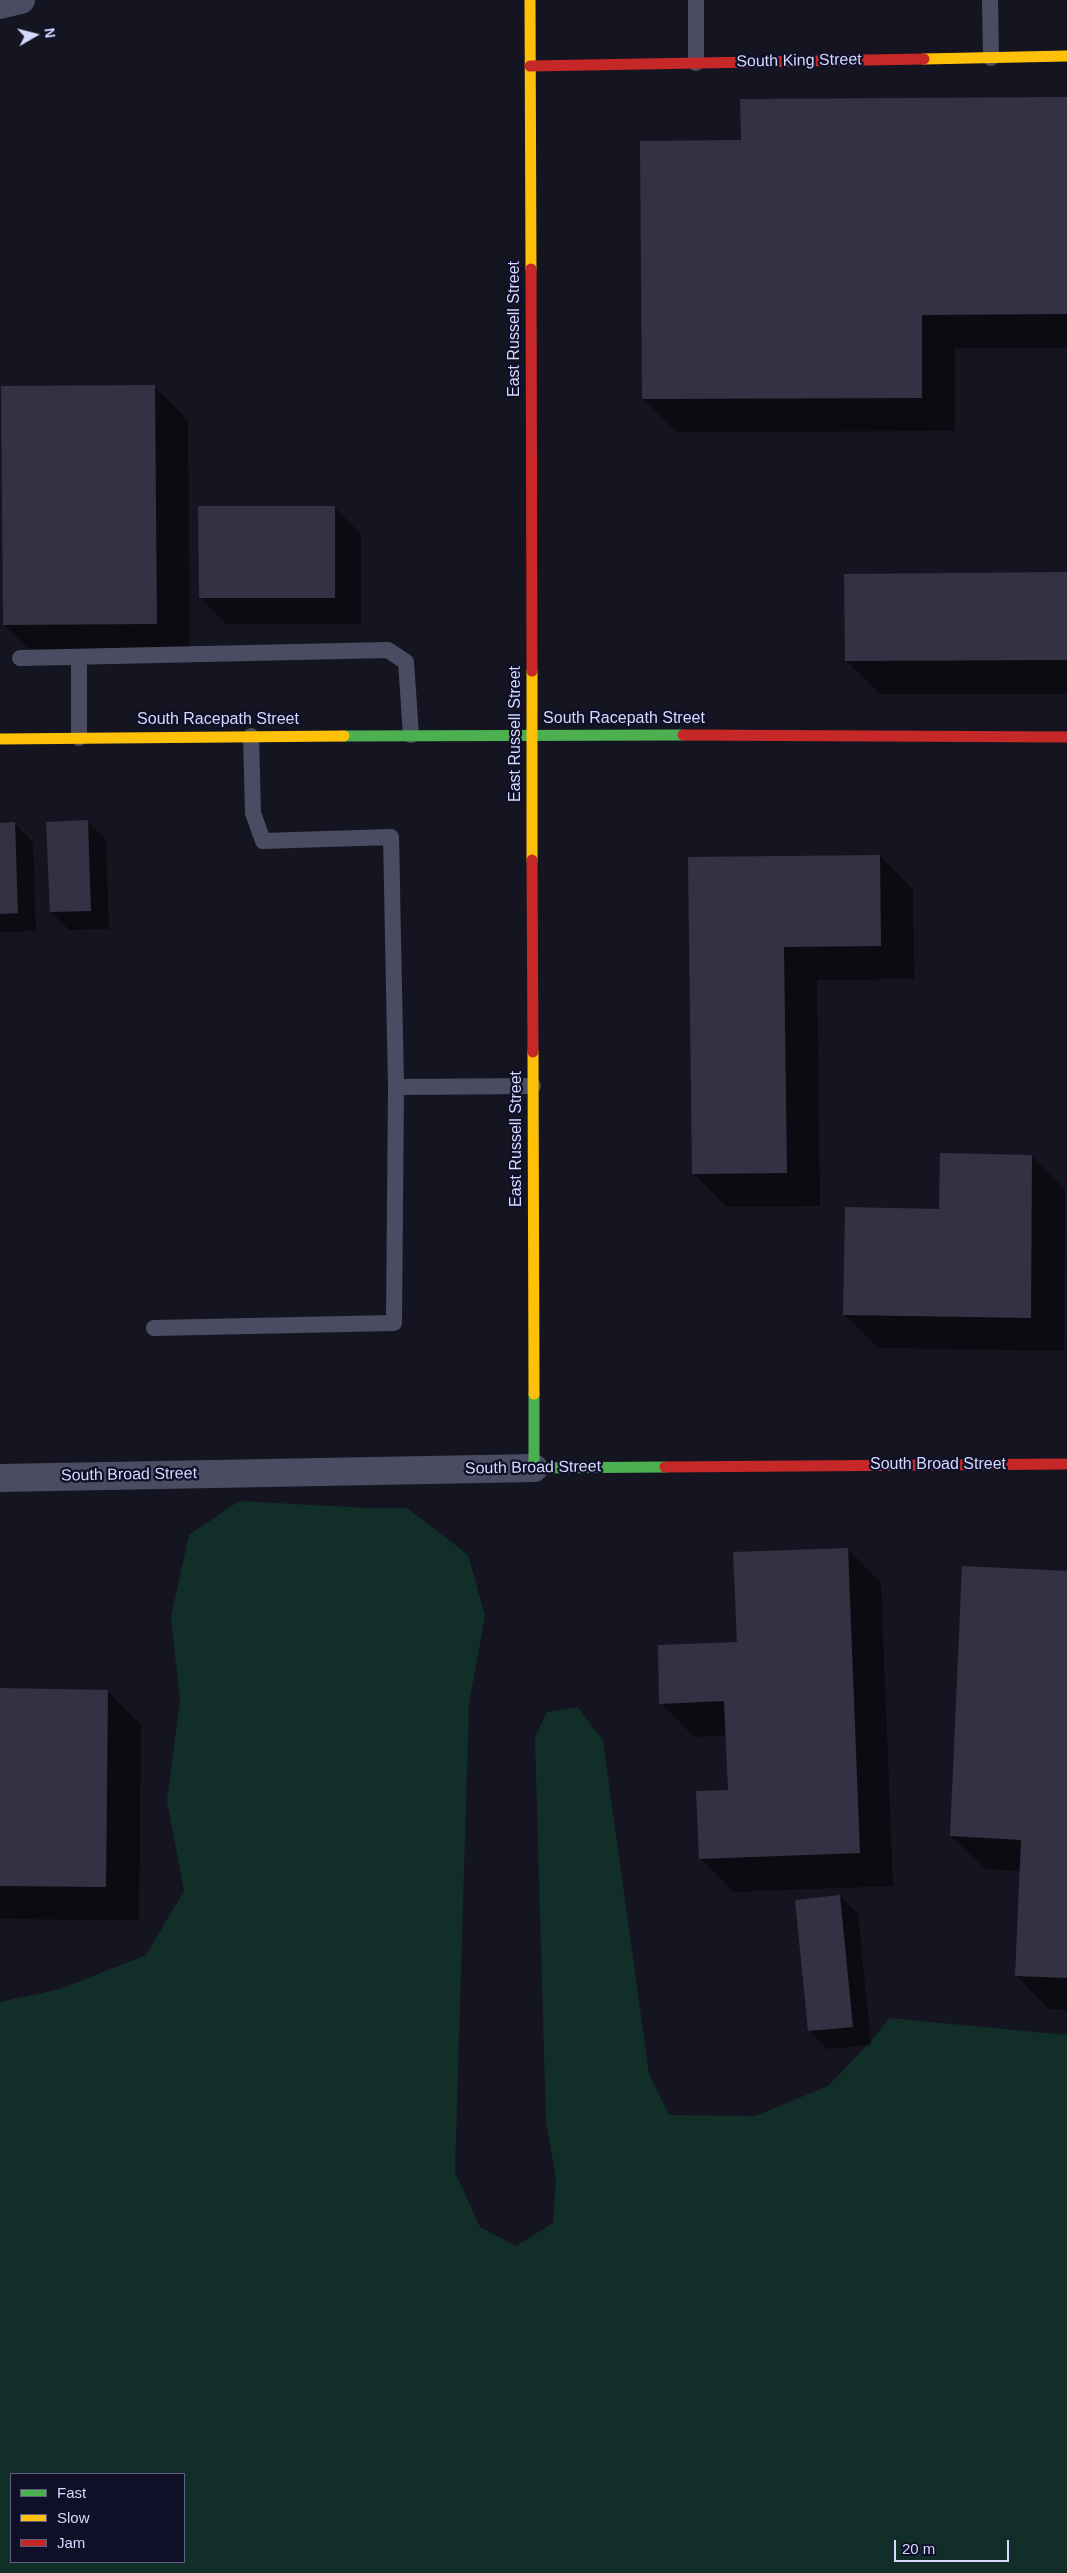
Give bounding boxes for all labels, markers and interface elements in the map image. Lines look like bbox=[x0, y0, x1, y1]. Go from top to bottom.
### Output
north arrow bbox=[10, 10, 60, 60]
text: N bbox=[41, 27, 58, 39]
street label: South King Street bbox=[736, 50, 862, 72]
street label: East Russell Street bbox=[505, 261, 525, 397]
street label: East Russell Street bbox=[506, 666, 526, 802]
street label: South Racepath Street bbox=[543, 709, 705, 729]
street label: South Racepath Street bbox=[137, 710, 299, 730]
street label: East Russell Street bbox=[507, 1071, 527, 1207]
street label: South Broad Street bbox=[870, 1455, 1006, 1475]
street label: South Broad Street bbox=[465, 1457, 601, 1479]
street label: South Broad Street bbox=[61, 1464, 197, 1486]
legend bbox=[10, 2473, 185, 2563]
text: Fast bbox=[57, 2484, 86, 2501]
text: Slow bbox=[57, 2509, 90, 2526]
scale bar bbox=[897, 2530, 1012, 2562]
text: Jam bbox=[57, 2534, 85, 2551]
text: 20 m bbox=[902, 2540, 935, 2557]

